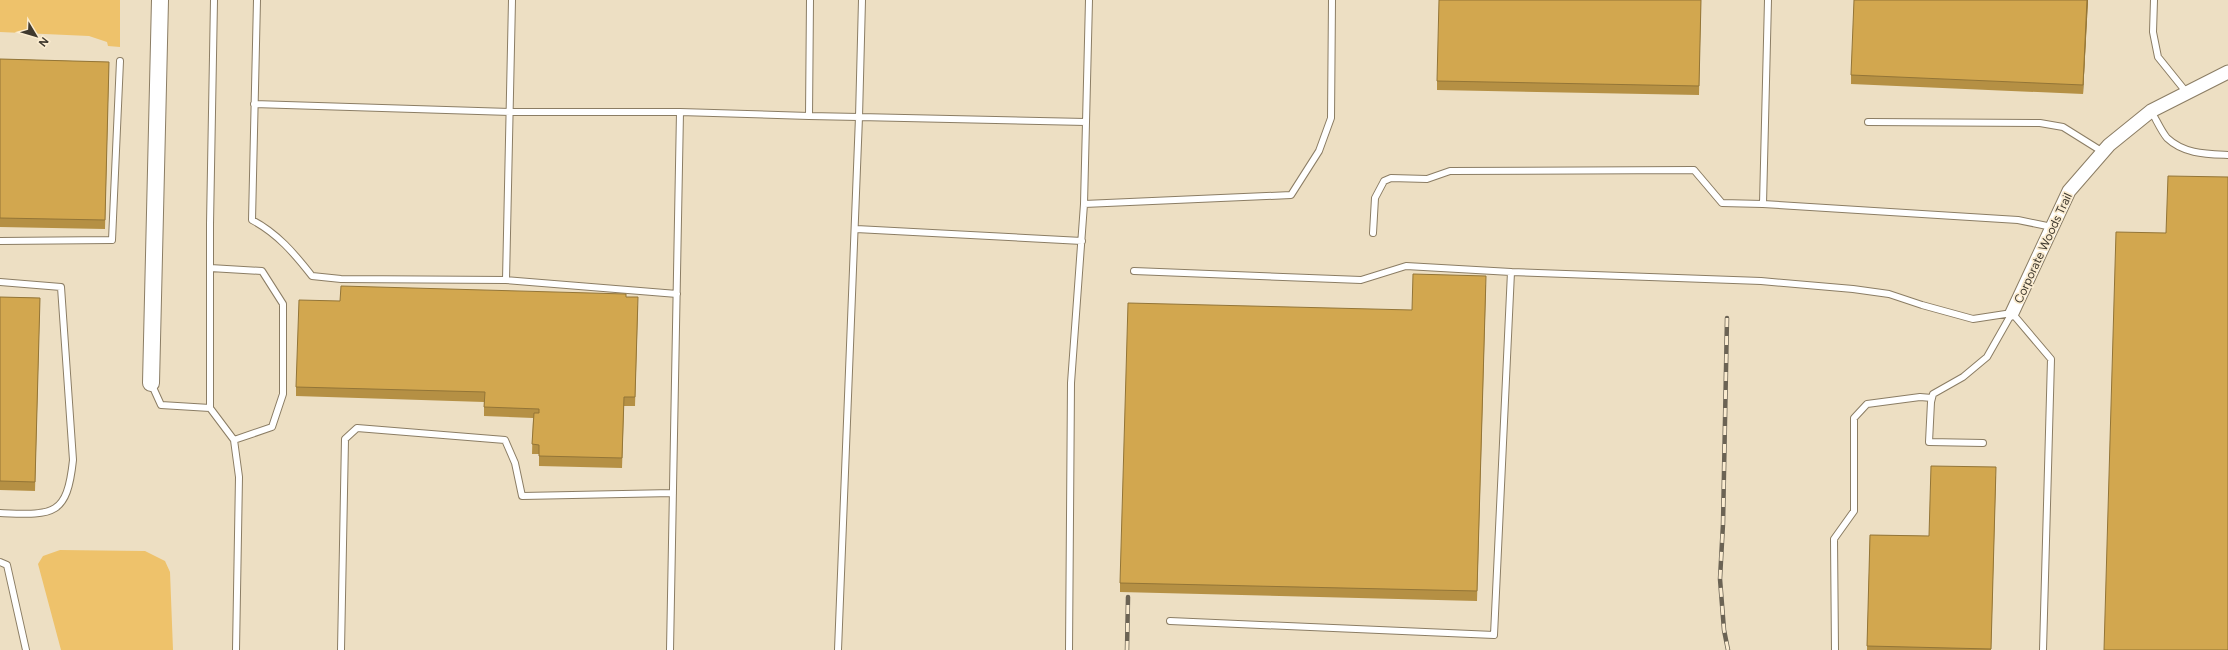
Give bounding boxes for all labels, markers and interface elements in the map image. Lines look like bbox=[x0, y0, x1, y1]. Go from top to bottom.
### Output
north arrow bbox=[16, 16, 56, 56]
text: N bbox=[36, 34, 51, 49]
street label: Corporate Woods Trail bbox=[2011, 191, 2075, 305]

